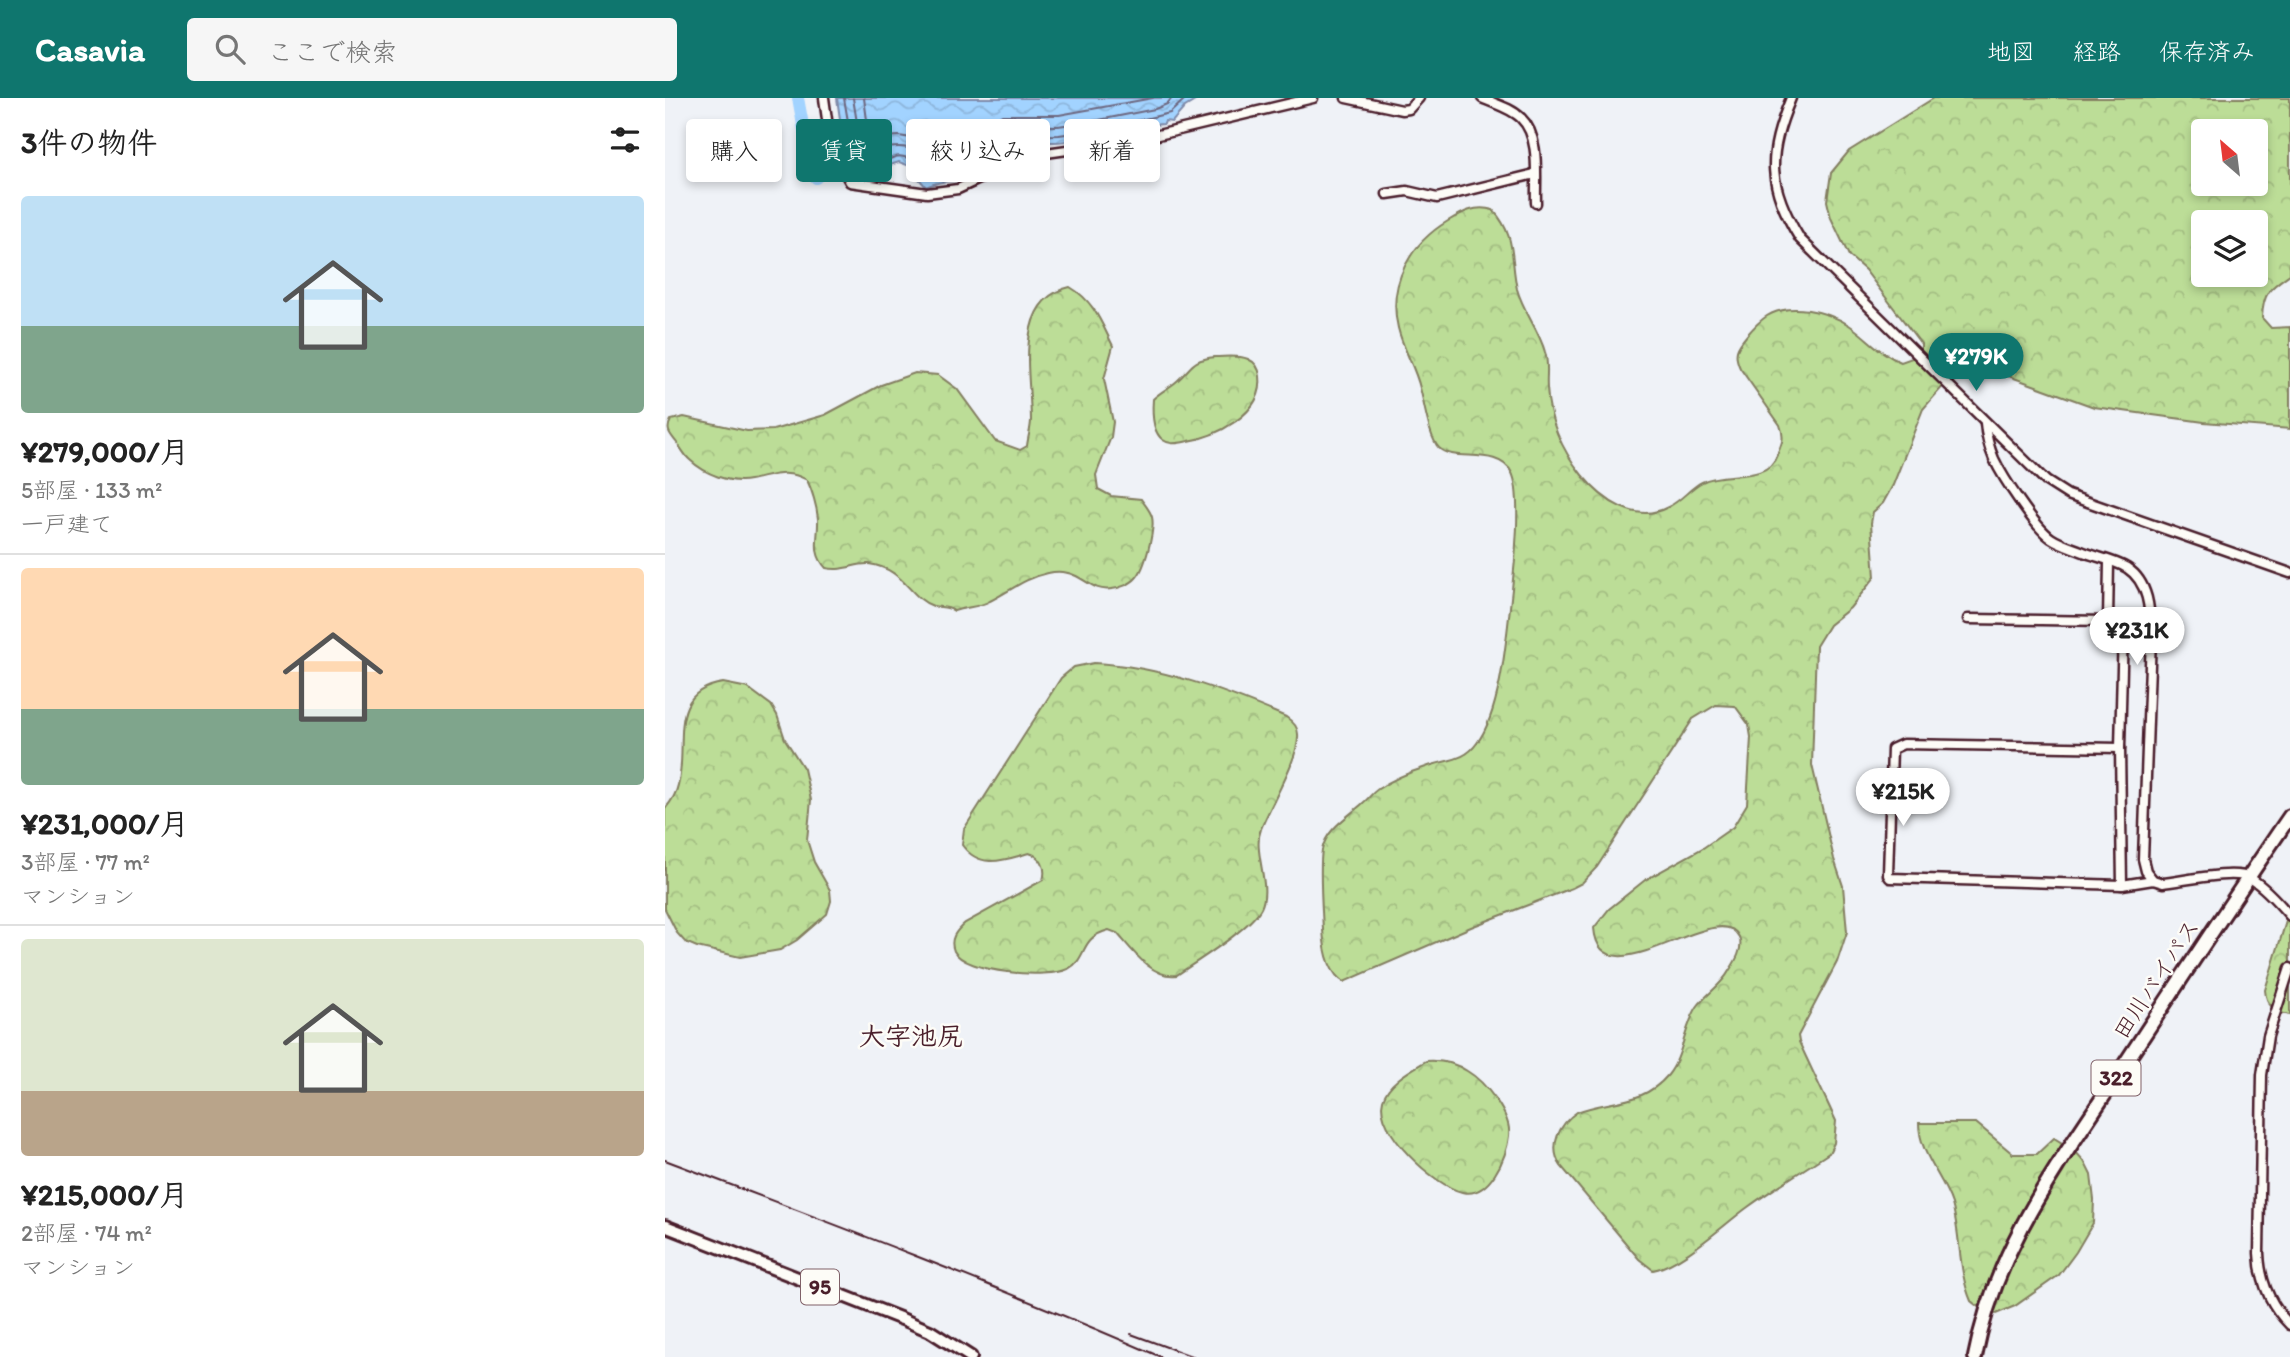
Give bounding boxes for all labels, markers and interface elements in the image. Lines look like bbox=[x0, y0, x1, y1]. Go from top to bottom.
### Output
search box bbox=[187, 18, 677, 81]
text: Casavia bbox=[35, 30, 145, 69]
icon: search bbox=[211, 30, 249, 68]
text: ここで検索 bbox=[267, 36, 397, 68]
text: 地図 bbox=[1987, 37, 2035, 66]
text: 経路 bbox=[2073, 37, 2121, 66]
text: 保存済み bbox=[2159, 37, 2255, 66]
chip: 購入 bbox=[686, 119, 782, 182]
chip: 賃貸 bbox=[796, 119, 892, 182]
chip: 絞り込み bbox=[906, 119, 1050, 182]
chip: 新着 bbox=[1064, 119, 1160, 182]
north arrow bbox=[2191, 119, 2268, 196]
map controls bbox=[2191, 119, 2268, 287]
icon: filters bbox=[606, 121, 644, 159]
text: 3件の物件 bbox=[21, 124, 157, 161]
button: layers bbox=[2191, 210, 2268, 287]
icon: home bbox=[270, 242, 396, 368]
pin: ¥279K bbox=[1927, 334, 2025, 393]
text: ¥279K bbox=[1944, 342, 2008, 370]
text: ¥279,000/月 bbox=[21, 433, 189, 470]
text: 5部屋 · 133 m² bbox=[21, 476, 162, 504]
text: 一戸建て bbox=[21, 510, 113, 538]
pin: ¥231K bbox=[2088, 608, 2186, 667]
icon: home bbox=[270, 614, 396, 740]
text: ¥231K bbox=[2106, 616, 2168, 644]
pin: ¥215K bbox=[1854, 768, 1952, 828]
text: ¥215K bbox=[1872, 777, 1934, 805]
text: ¥231,000/月 bbox=[21, 805, 189, 842]
text: 3部屋 · 77 m² bbox=[21, 848, 150, 876]
text: マンション bbox=[21, 882, 135, 910]
street label: 田川バイパス bbox=[2107, 914, 2205, 1044]
icon: home bbox=[270, 985, 396, 1111]
district label: 大字池尻 bbox=[859, 1020, 963, 1052]
road number: 322 bbox=[2091, 1060, 2141, 1096]
text: ¥215,000/月 bbox=[21, 1176, 188, 1213]
text: 2部屋 · 74 m² bbox=[21, 1219, 152, 1247]
text: マンション bbox=[21, 1253, 135, 1281]
road number: 95 bbox=[801, 1270, 839, 1304]

